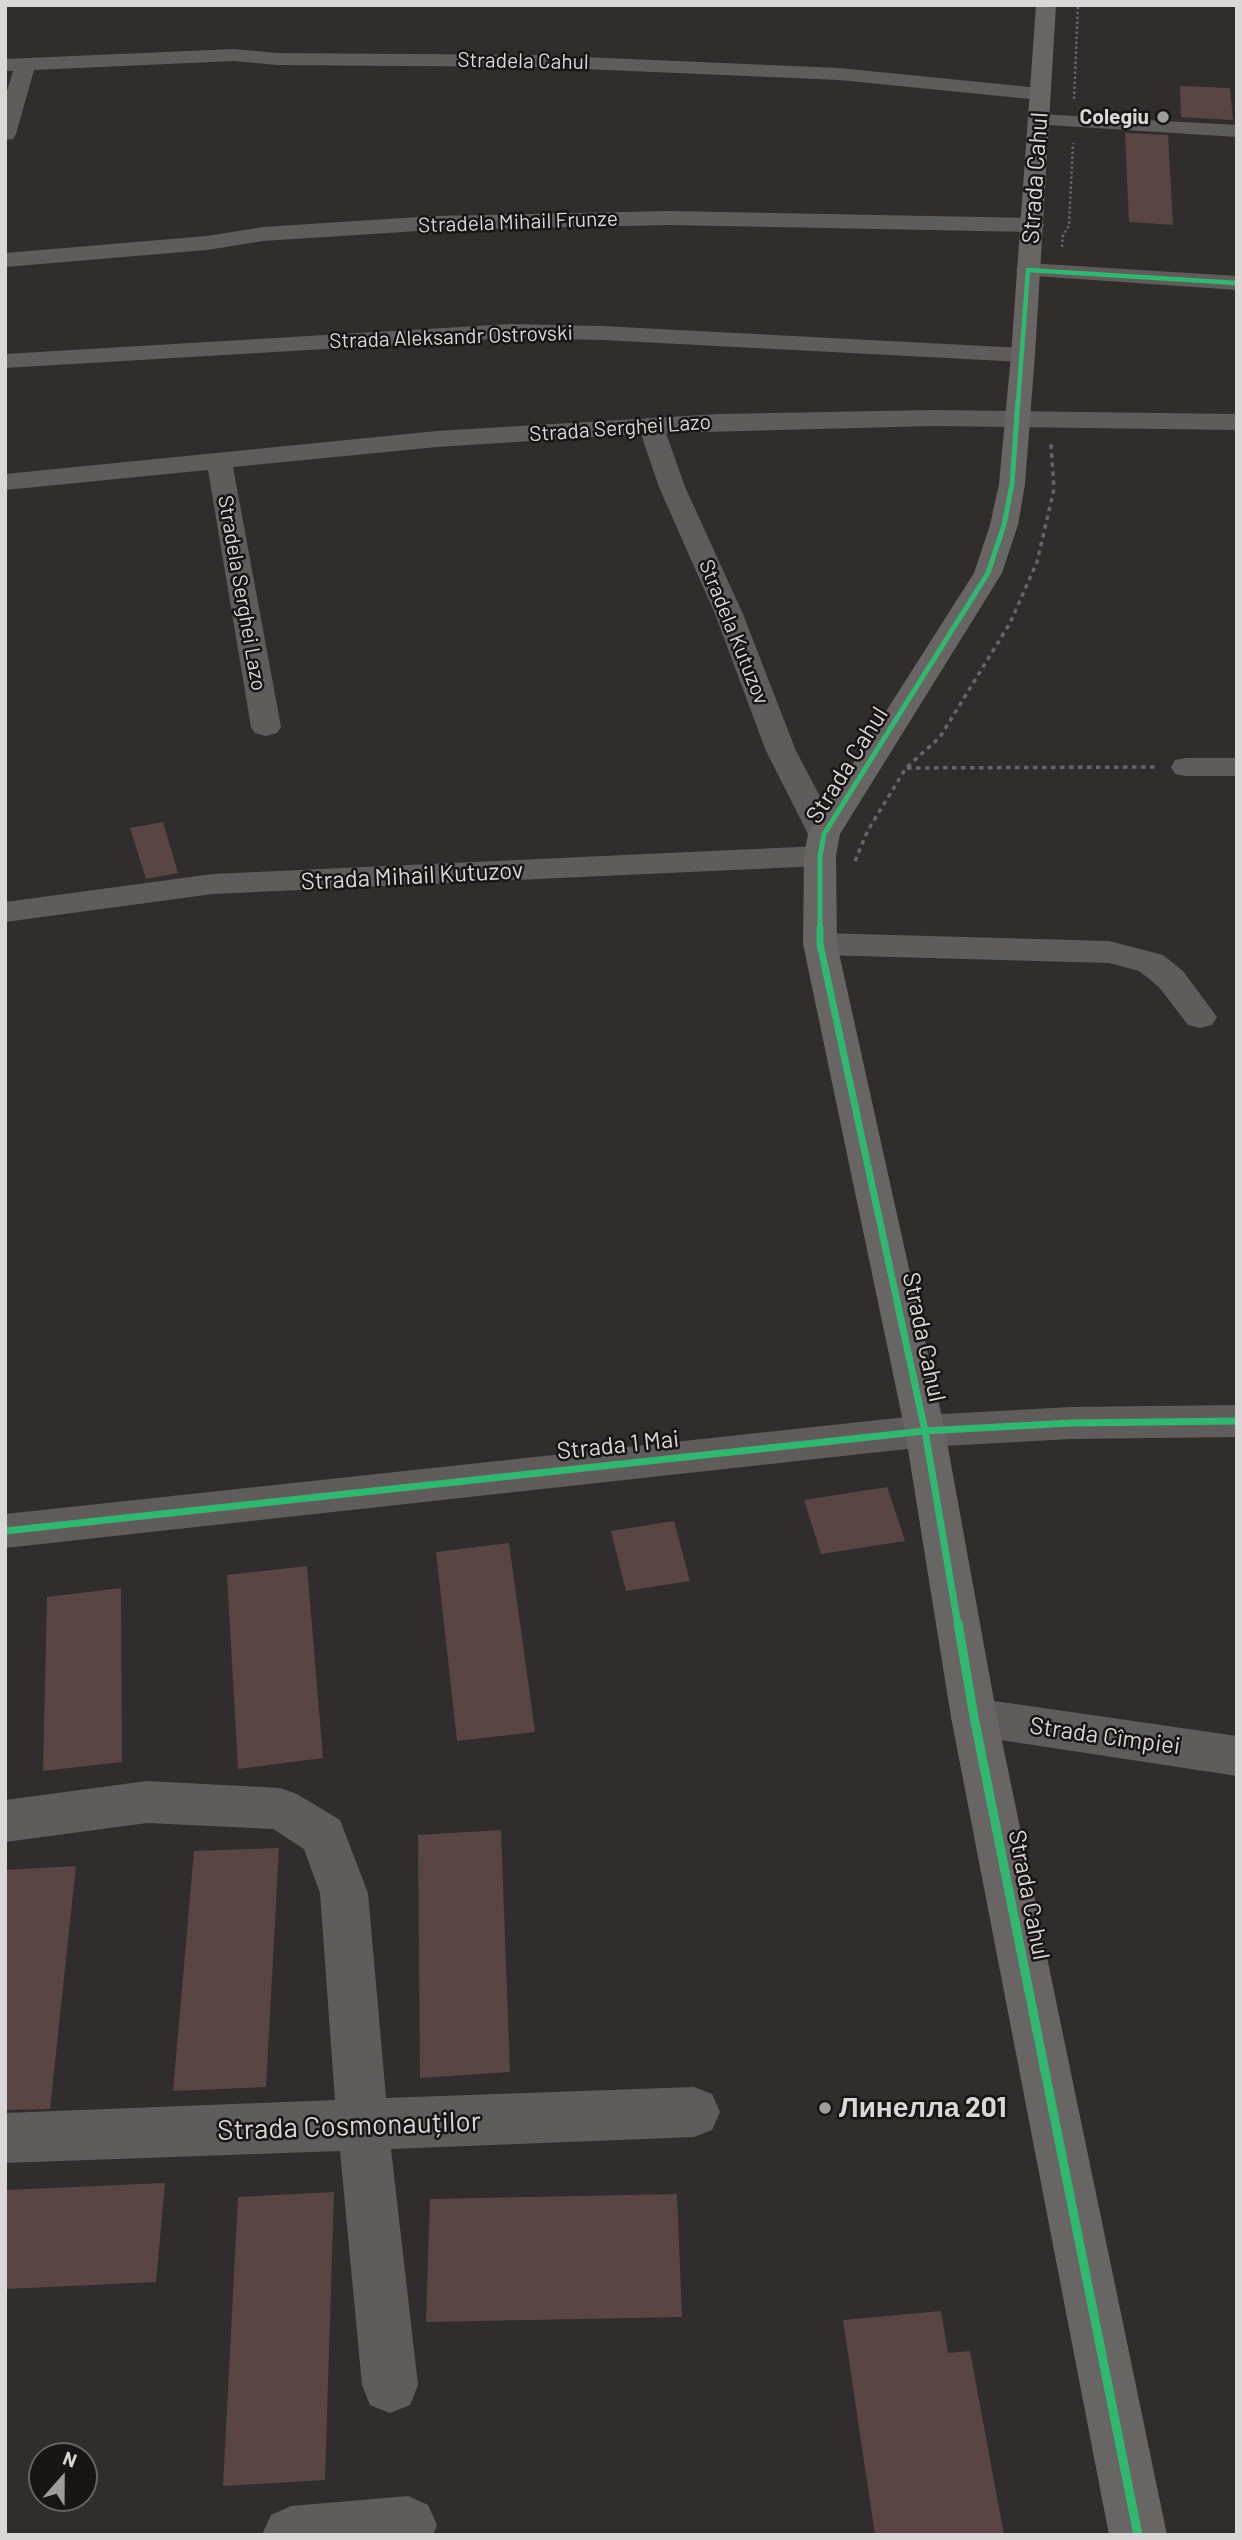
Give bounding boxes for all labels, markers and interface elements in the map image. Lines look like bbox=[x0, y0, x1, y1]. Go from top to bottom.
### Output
street label: Stradela Cahul bbox=[457, 47, 589, 75]
place label: Colegiu bbox=[1079, 104, 1149, 130]
marker: Colegiu bbox=[1155, 109, 1171, 125]
street label: Strada Cahul bbox=[1016, 111, 1054, 245]
street label: Stradela Mihail Frunze bbox=[418, 206, 618, 238]
street label: Strada Aleksandr Ostrovski bbox=[329, 320, 573, 354]
street label: Strada Serghei Lazo bbox=[528, 409, 712, 447]
street label: Stradela Serghei Lazo bbox=[212, 493, 272, 693]
street label: Stradela Kutuzov bbox=[693, 556, 775, 708]
street label: Strada Cahul bbox=[800, 701, 894, 829]
street label: Strada Mihail Kutuzov bbox=[300, 856, 524, 896]
street label: Strada Cahul bbox=[896, 1270, 952, 1404]
street label: Strada 1 Mai bbox=[556, 1424, 680, 1466]
street label: Strada Cîmpiei bbox=[1028, 1711, 1182, 1761]
street label: Strada Cahul bbox=[1002, 1828, 1056, 1962]
place label: Линелла 201 bbox=[839, 2091, 1006, 2125]
marker: Линелла 201 bbox=[817, 2100, 833, 2116]
street label: Strada Cosmonauților bbox=[217, 2105, 481, 2147]
north arrow bbox=[28, 2442, 98, 2512]
text: N bbox=[60, 2446, 80, 2472]

